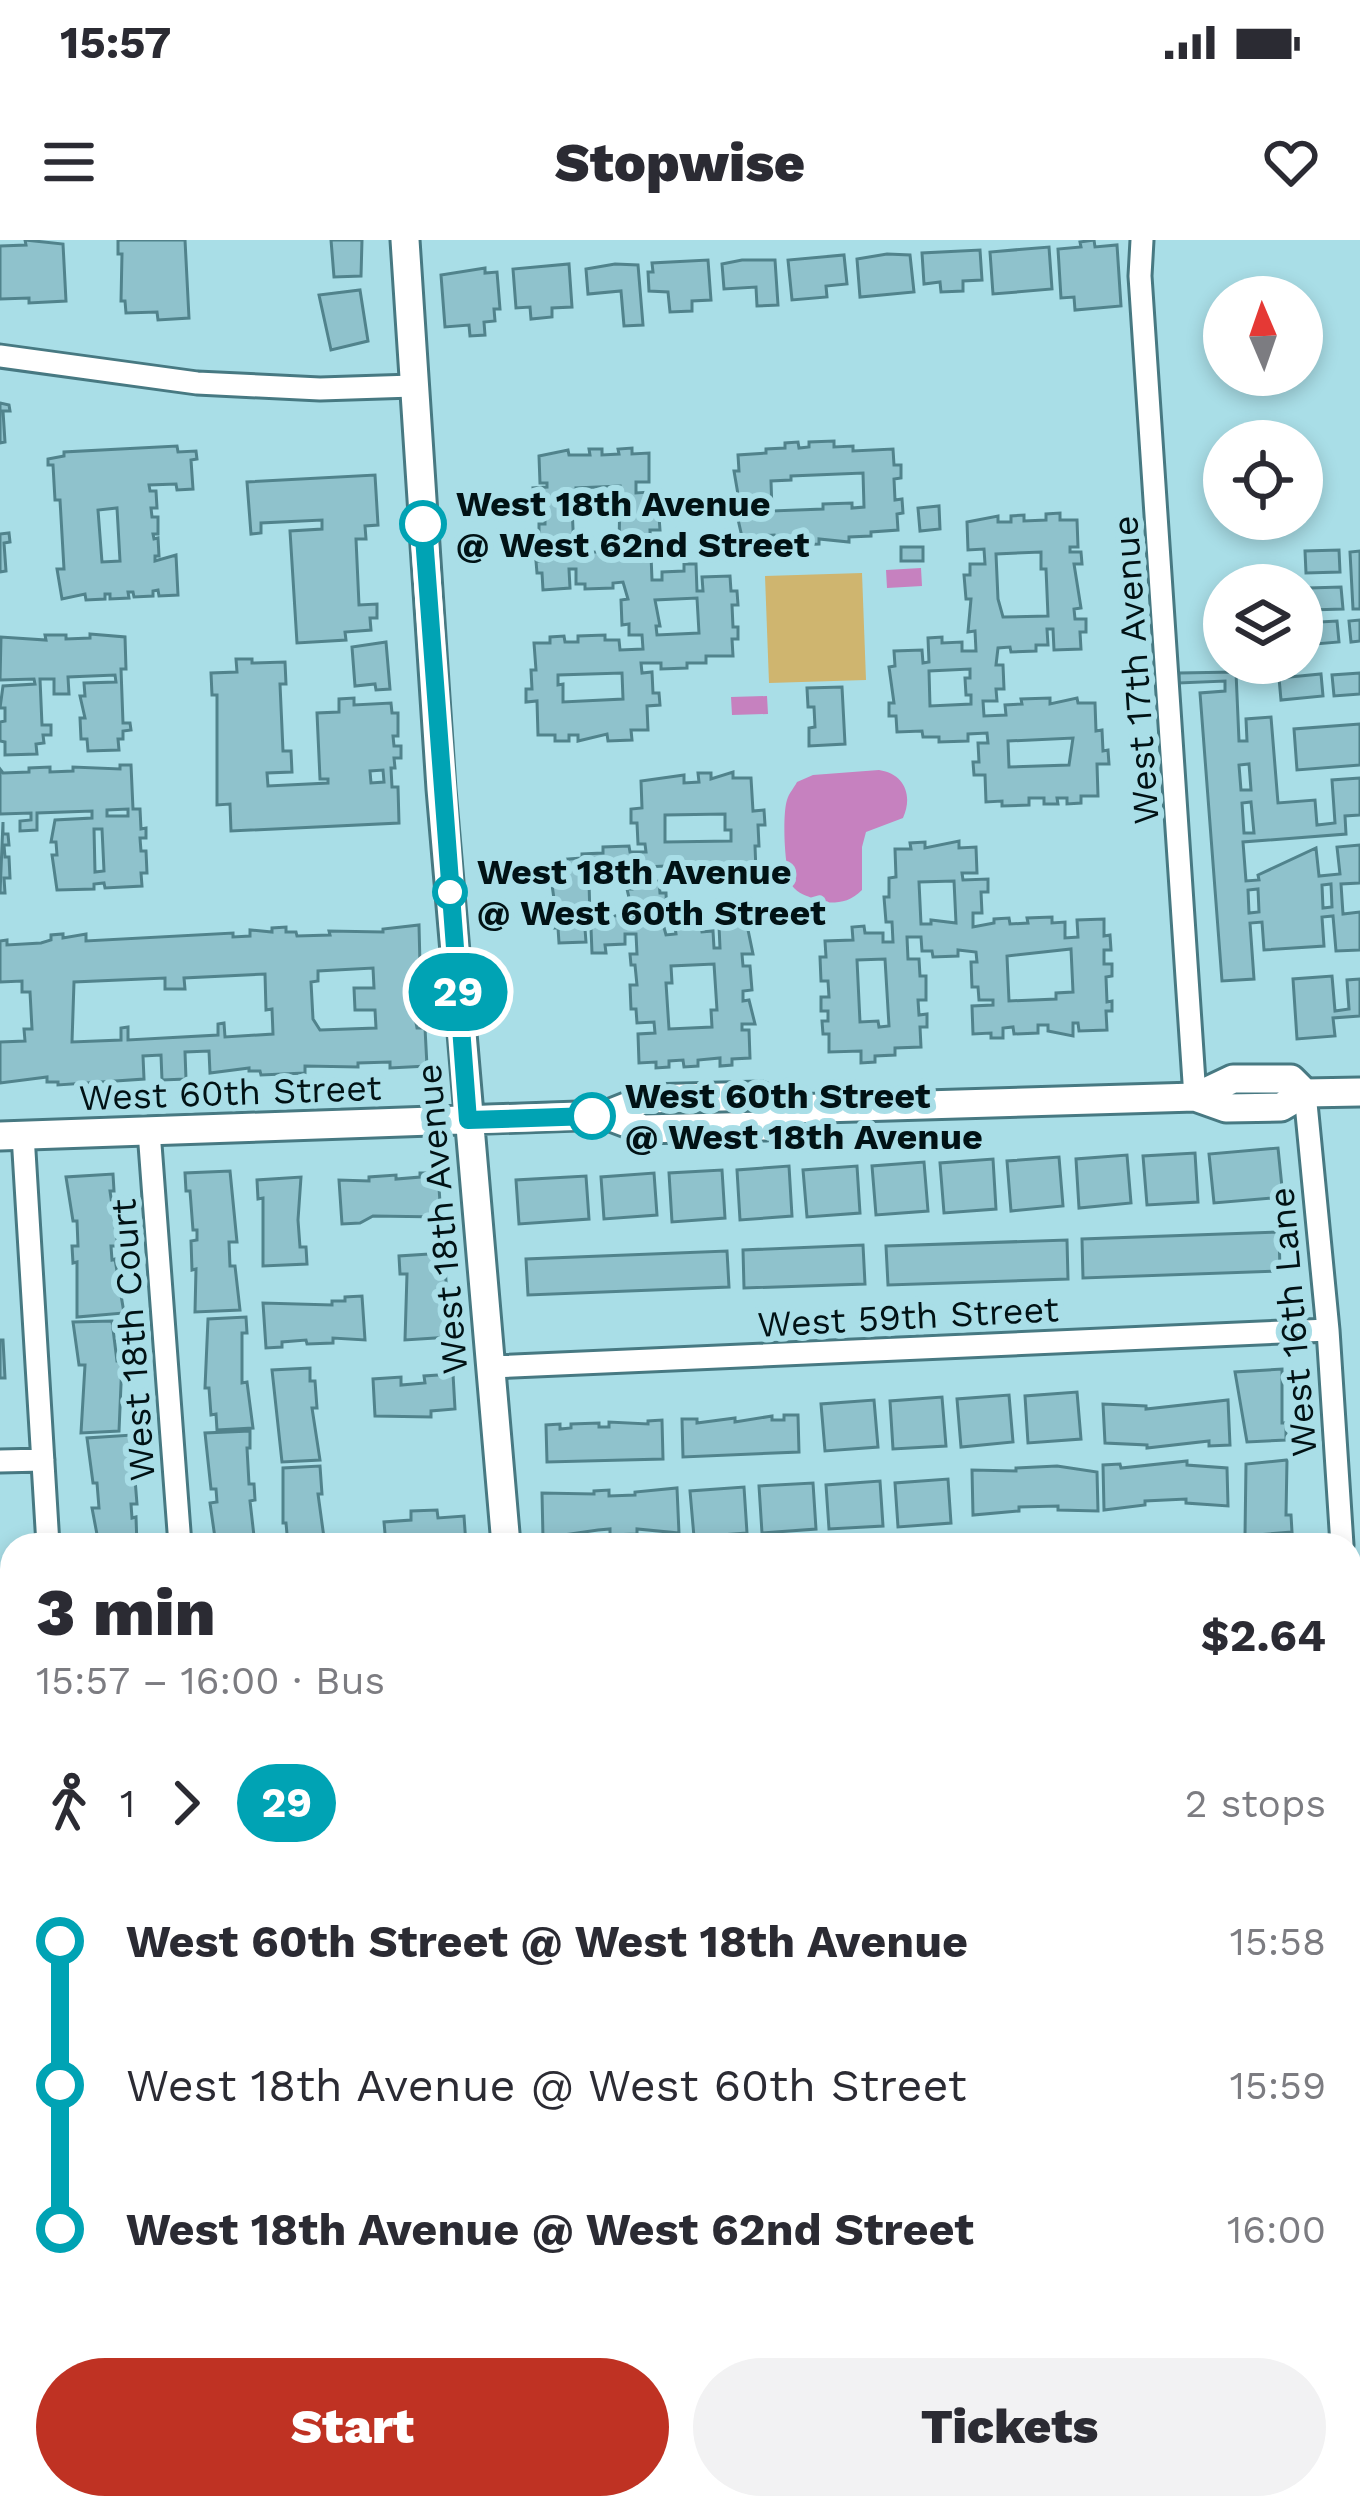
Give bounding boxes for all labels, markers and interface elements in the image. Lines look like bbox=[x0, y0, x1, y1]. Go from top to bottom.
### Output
text: 15:57 bbox=[60, 16, 171, 69]
icon: menu bbox=[36, 129, 102, 195]
icon: heart bbox=[1258, 129, 1324, 195]
text: Stopwise bbox=[555, 131, 805, 194]
north arrow bbox=[1203, 276, 1323, 396]
map controls bbox=[1203, 276, 1323, 684]
button: locate bbox=[1203, 420, 1323, 540]
place label: West 18th Avenue @ West 62nd Street bbox=[456, 483, 810, 566]
marker: West 18th Avenue @ West 62nd Street bbox=[401, 502, 445, 546]
street label: West 17th Avenue bbox=[1104, 514, 1168, 826]
button: layers bbox=[1203, 564, 1323, 684]
place label: West 18th Avenue @ West 60th Street bbox=[477, 851, 826, 934]
marker: West 18th Avenue @ West 60th Street bbox=[434, 876, 466, 908]
line badge: 29 bbox=[404, 953, 512, 1031]
text: 29 bbox=[433, 967, 483, 1016]
street label: West 18th Avenue bbox=[408, 1062, 476, 1376]
street label: West 60th Street bbox=[78, 1067, 382, 1119]
place label: West 60th Street @ West 18th Avenue bbox=[625, 1075, 983, 1158]
marker: West 60th Street @ West 18th Avenue bbox=[570, 1094, 614, 1138]
street label: West 16th Lane bbox=[1260, 1185, 1326, 1458]
street label: West 18th Court bbox=[102, 1197, 164, 1482]
street label: West 59th Street bbox=[756, 1288, 1060, 1346]
text: 3 min bbox=[36, 1574, 216, 1651]
text: $2.64 bbox=[1201, 1609, 1326, 1662]
text: 15:57 – 16:00 · Bus bbox=[36, 1658, 385, 1703]
icon: walk bbox=[36, 1770, 102, 1836]
icon: forward bbox=[153, 1770, 219, 1836]
text: 29 bbox=[261, 1778, 312, 1827]
text: 1 bbox=[120, 1781, 135, 1826]
text: 2 stops bbox=[1185, 1781, 1326, 1826]
text: West 60th Street @ West 18th Avenue bbox=[126, 1915, 968, 1968]
text: 15:58 bbox=[1230, 1919, 1326, 1964]
text: West 18th Avenue @ West 60th Street bbox=[126, 2059, 967, 2112]
text: 15:59 bbox=[1230, 2063, 1326, 2108]
text: West 18th Avenue @ West 62nd Street bbox=[126, 2203, 974, 2256]
text: 16:00 bbox=[1227, 2207, 1326, 2252]
button: Start bbox=[36, 2358, 669, 2496]
button: Tickets bbox=[693, 2358, 1326, 2496]

